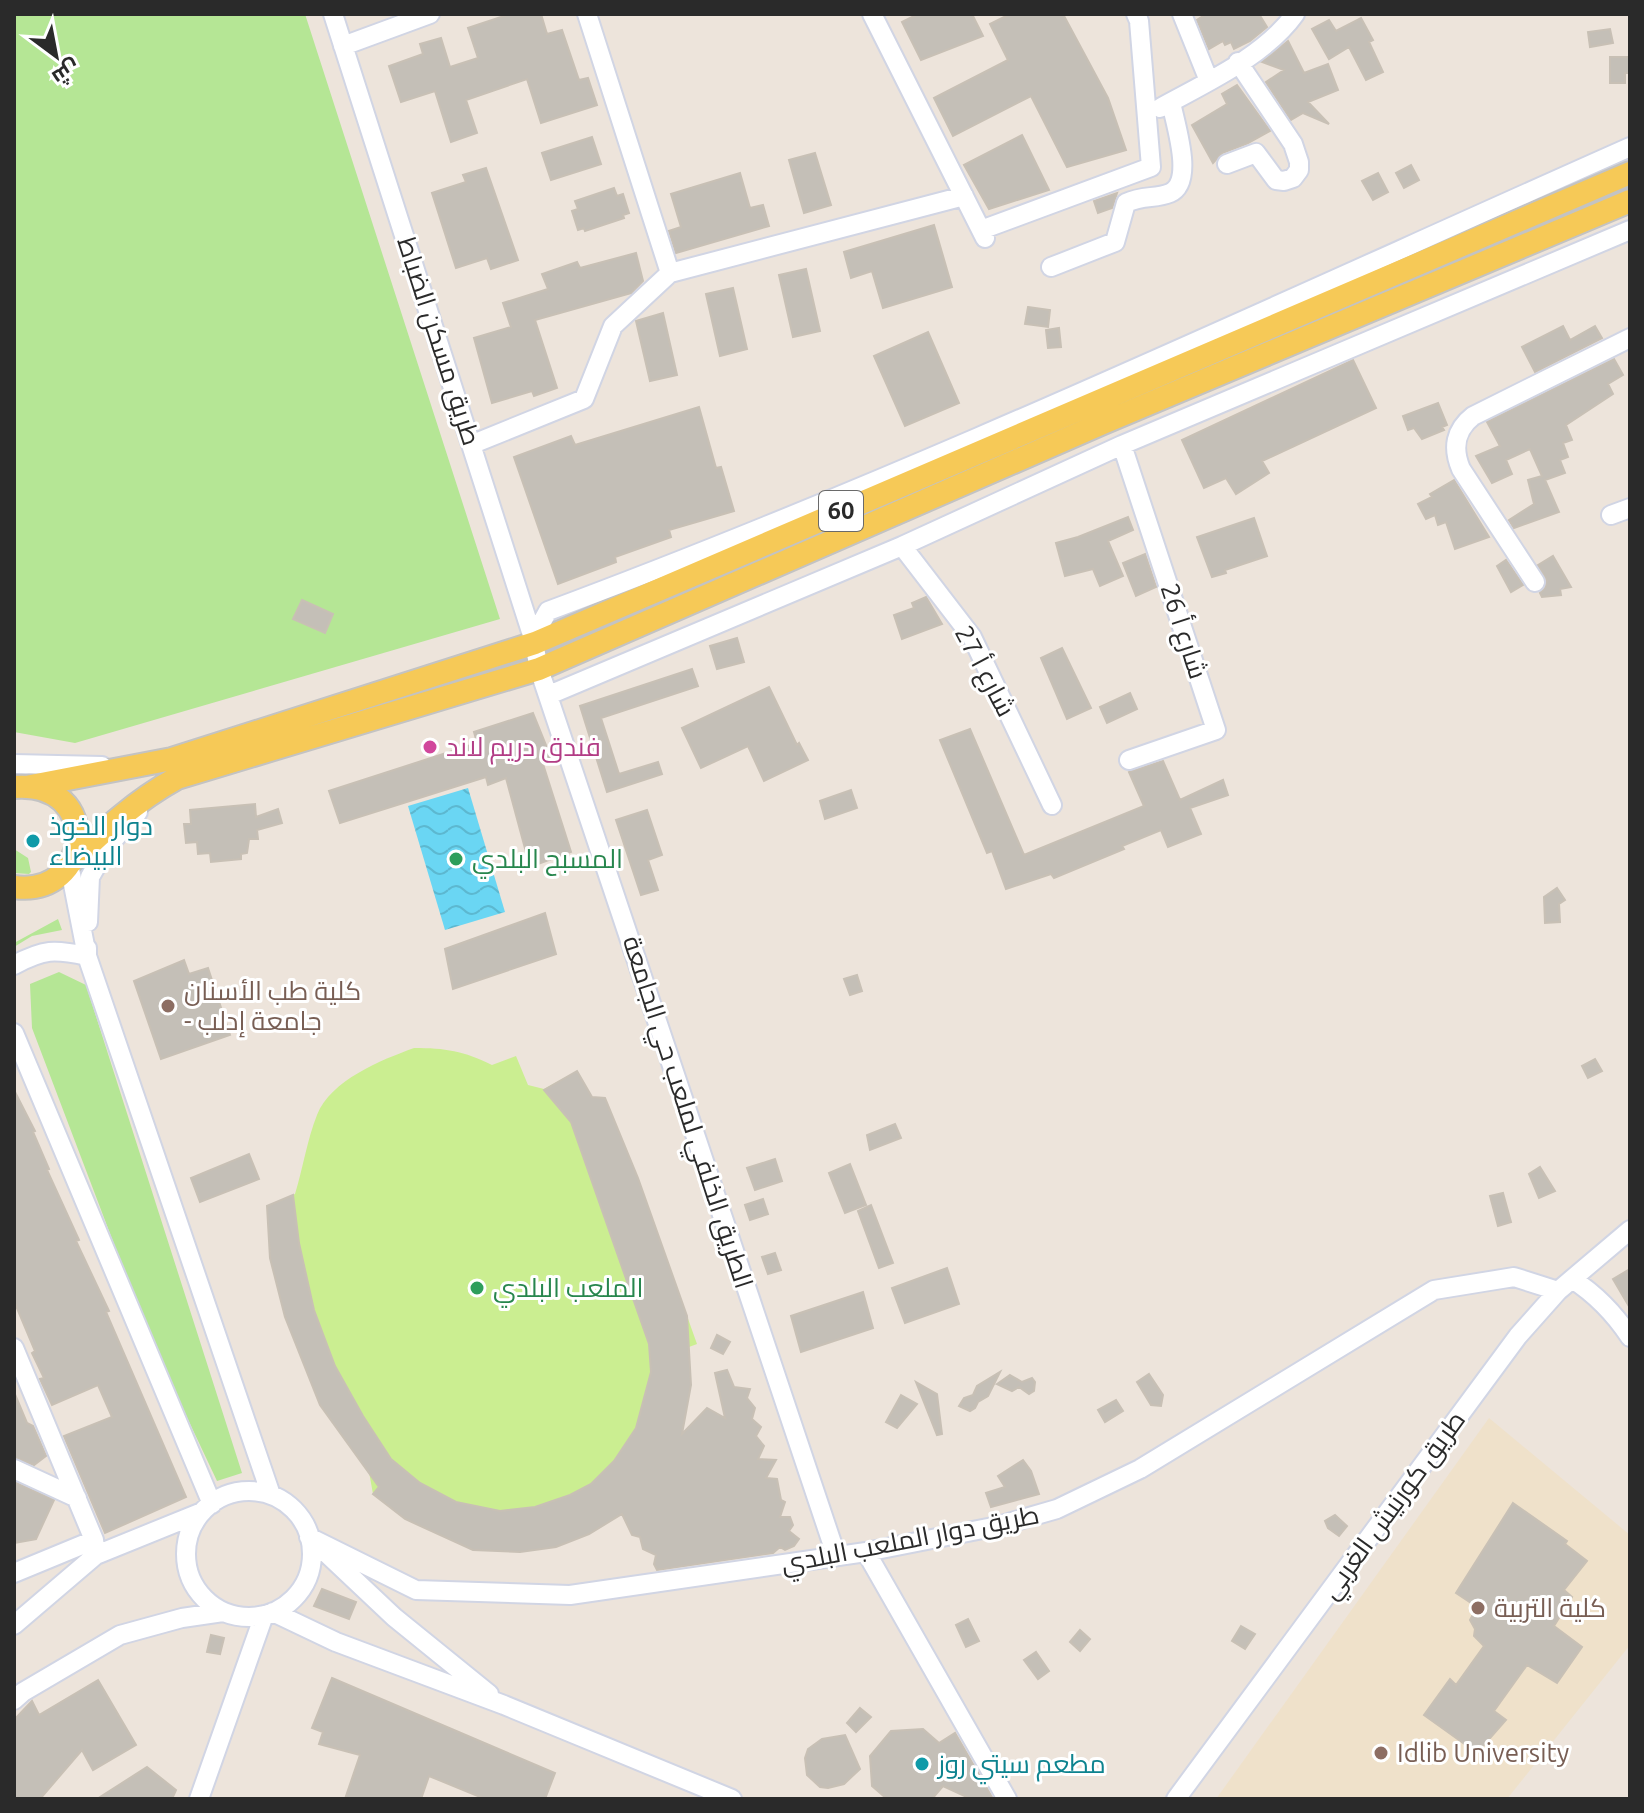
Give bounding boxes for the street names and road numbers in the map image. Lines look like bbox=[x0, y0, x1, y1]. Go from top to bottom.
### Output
street label: طريق مسكن الضباط bbox=[390, 233, 487, 449]
road number: 60 bbox=[819, 491, 863, 531]
street label: شارع أ 26 bbox=[1153, 579, 1215, 683]
street label: شارع أ 27 bbox=[947, 619, 1023, 723]
street label: الطريق الخلفي لملعب حي الجامعة bbox=[611, 932, 759, 1294]
street label: طريق كورنيش الغربي bbox=[1315, 1405, 1476, 1608]
street label: طريق دوار الملعب البلدي bbox=[778, 1499, 1043, 1584]

